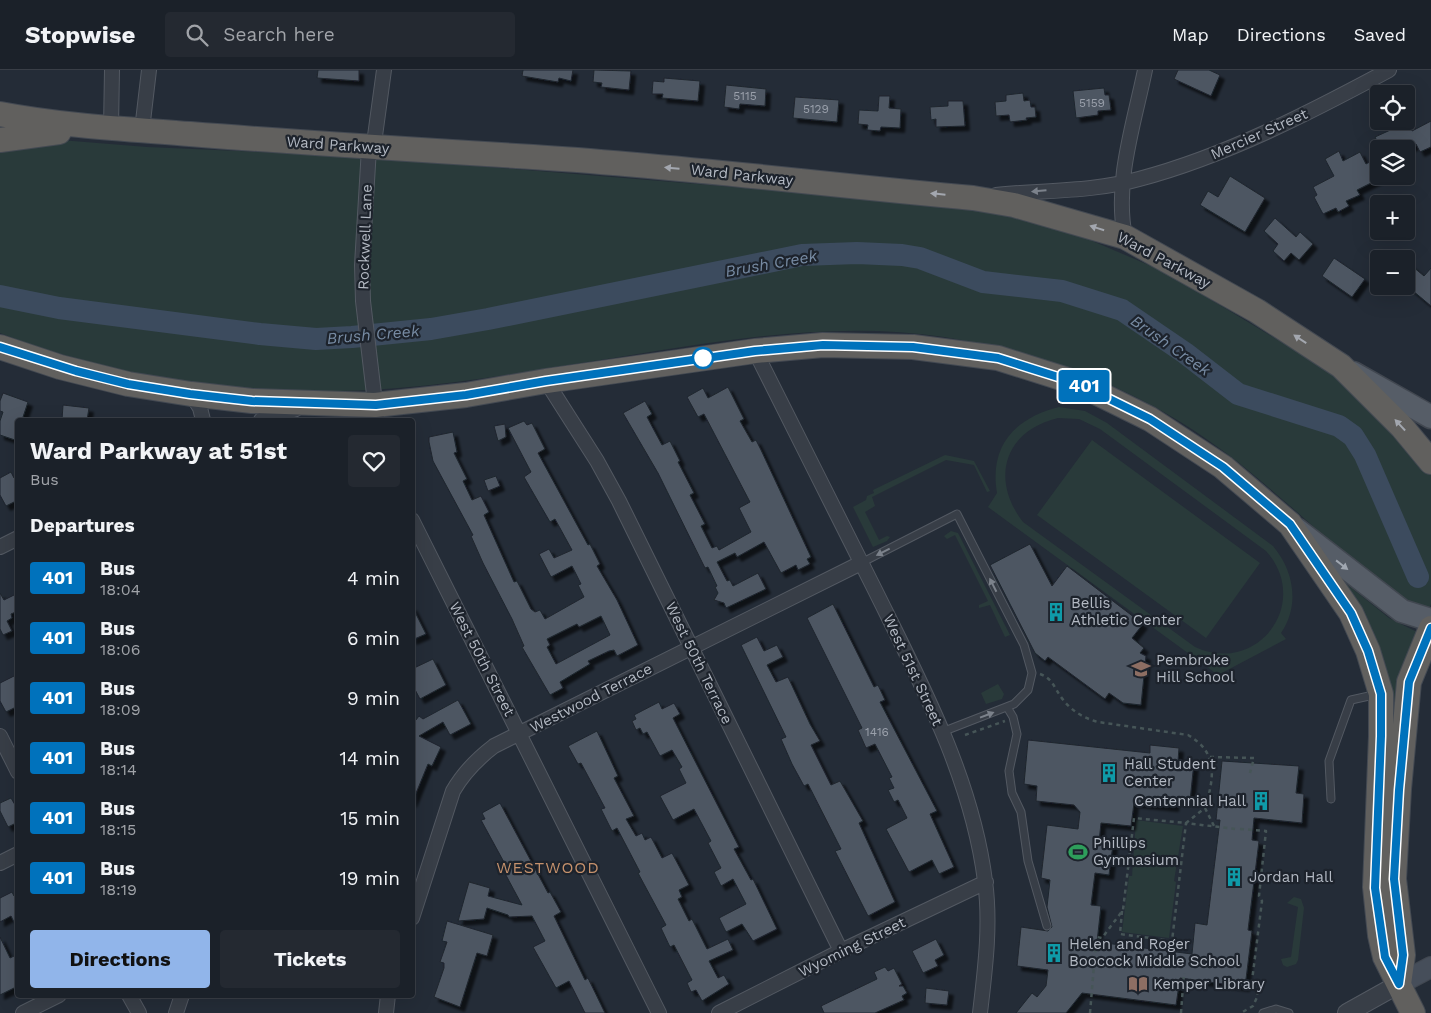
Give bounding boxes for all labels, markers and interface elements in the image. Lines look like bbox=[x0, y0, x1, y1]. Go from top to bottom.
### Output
search box bbox=[165, 12, 515, 57]
text: Stopwise bbox=[25, 21, 135, 49]
icon: search bbox=[183, 21, 211, 49]
text: Search here bbox=[223, 23, 335, 46]
text: Map bbox=[1172, 24, 1209, 45]
text: Directions bbox=[1237, 24, 1326, 45]
text: Saved bbox=[1354, 24, 1406, 45]
map controls bbox=[1370, 85, 1415, 295]
button: locate bbox=[1370, 85, 1415, 130]
house number: 5115 bbox=[733, 89, 757, 103]
house number: 5159 bbox=[1079, 96, 1105, 110]
house number: 5129 bbox=[803, 102, 829, 116]
street label: Mercier Street bbox=[1208, 104, 1311, 163]
street label: Ward Parkway bbox=[286, 132, 390, 158]
button: layers bbox=[1370, 140, 1415, 185]
street label: Ward Parkway bbox=[690, 161, 794, 189]
one-way arrow bbox=[664, 164, 680, 172]
street label: Rockwell Lane bbox=[354, 184, 376, 290]
one-way arrow bbox=[1031, 187, 1047, 195]
one-way arrow bbox=[930, 190, 946, 198]
button: + bbox=[1370, 195, 1415, 240]
one-way arrow bbox=[1089, 223, 1104, 231]
street label: Ward Parkway bbox=[1114, 228, 1214, 292]
water label: Brush Creek bbox=[724, 246, 820, 281]
button: − bbox=[1370, 250, 1415, 295]
water label: Brush Creek bbox=[1127, 311, 1215, 381]
water label: Brush Creek bbox=[326, 321, 421, 348]
one-way arrow bbox=[1293, 335, 1307, 344]
unlabelled marker bbox=[692, 347, 714, 369]
line badge: 401 bbox=[1055, 370, 1113, 402]
text: 401 bbox=[1069, 375, 1099, 396]
one-way arrow bbox=[1394, 419, 1406, 431]
button: heart bbox=[348, 435, 400, 487]
text: Ward Parkway at 51st bbox=[30, 437, 287, 465]
text: Bus bbox=[30, 470, 59, 489]
text: Departures bbox=[30, 514, 135, 537]
one-way arrow bbox=[876, 548, 890, 556]
text: Bus bbox=[100, 557, 135, 580]
one-way arrow bbox=[1335, 559, 1348, 570]
text: 401 bbox=[42, 567, 73, 588]
text: 4 min bbox=[347, 567, 400, 590]
one-way arrow bbox=[989, 578, 997, 592]
text: 18:04 bbox=[100, 580, 141, 599]
place label: Bellis Athletic Center bbox=[1071, 594, 1182, 629]
street label: West 50th Street bbox=[445, 599, 519, 720]
street label: West 50th Terrace bbox=[662, 599, 736, 727]
building icon: Bellis Athletic Center bbox=[1045, 601, 1067, 623]
street label: West 51st Street bbox=[879, 611, 947, 729]
text: Bus bbox=[100, 617, 135, 640]
text: 401 bbox=[42, 627, 73, 648]
text: 6 min bbox=[347, 627, 400, 650]
text: 18:06 bbox=[100, 640, 141, 659]
place label: Pembroke Hill School bbox=[1156, 651, 1235, 686]
school or university icon: Pembroke Hill School bbox=[1130, 658, 1152, 680]
street label: Westwood Terrace bbox=[527, 659, 655, 737]
text: Bus bbox=[100, 677, 135, 700]
text: 401 bbox=[42, 687, 73, 708]
text: 9 min bbox=[347, 687, 400, 710]
text: 18:09 bbox=[100, 700, 141, 719]
one-way arrow bbox=[980, 711, 995, 718]
house number: 1416 bbox=[865, 725, 889, 739]
text: Bus bbox=[100, 737, 135, 760]
text: 401 bbox=[42, 747, 73, 768]
text: 14 min bbox=[340, 747, 400, 770]
place label: Hall Student Center bbox=[1124, 755, 1217, 790]
text: 18:14 bbox=[100, 760, 137, 779]
building icon: Hall Student Center bbox=[1098, 762, 1120, 784]
building icon: Centennial Hall bbox=[1250, 790, 1272, 812]
place label: Centennial Hall bbox=[1134, 792, 1246, 810]
text: Bus bbox=[100, 797, 135, 820]
text: 401 bbox=[42, 807, 73, 828]
text: 15 min bbox=[340, 807, 400, 830]
text: 18:15 bbox=[100, 820, 136, 839]
place label: Phillips Gymnasium bbox=[1093, 834, 1179, 869]
sports icon: Phillips Gymnasium bbox=[1067, 841, 1089, 863]
text: Bus bbox=[100, 857, 135, 880]
district label: WESTWOOD bbox=[496, 858, 600, 877]
building icon: Jordan Hall bbox=[1223, 866, 1245, 888]
text: 401 bbox=[42, 867, 73, 888]
text: 19 min bbox=[339, 867, 400, 890]
place label: Jordan Hall bbox=[1249, 868, 1334, 886]
text: 18:19 bbox=[100, 880, 137, 899]
street label: Wyoming Street bbox=[795, 913, 909, 981]
button: Directions bbox=[30, 930, 210, 988]
button: Tickets bbox=[220, 930, 400, 988]
place label: Helen and Roger Boocock Middle School bbox=[1069, 935, 1240, 970]
building icon: Helen and Roger Boocock Middle School bbox=[1043, 942, 1065, 964]
library icon: Kemper Library bbox=[1127, 973, 1149, 995]
place label: Kemper Library bbox=[1153, 975, 1265, 993]

